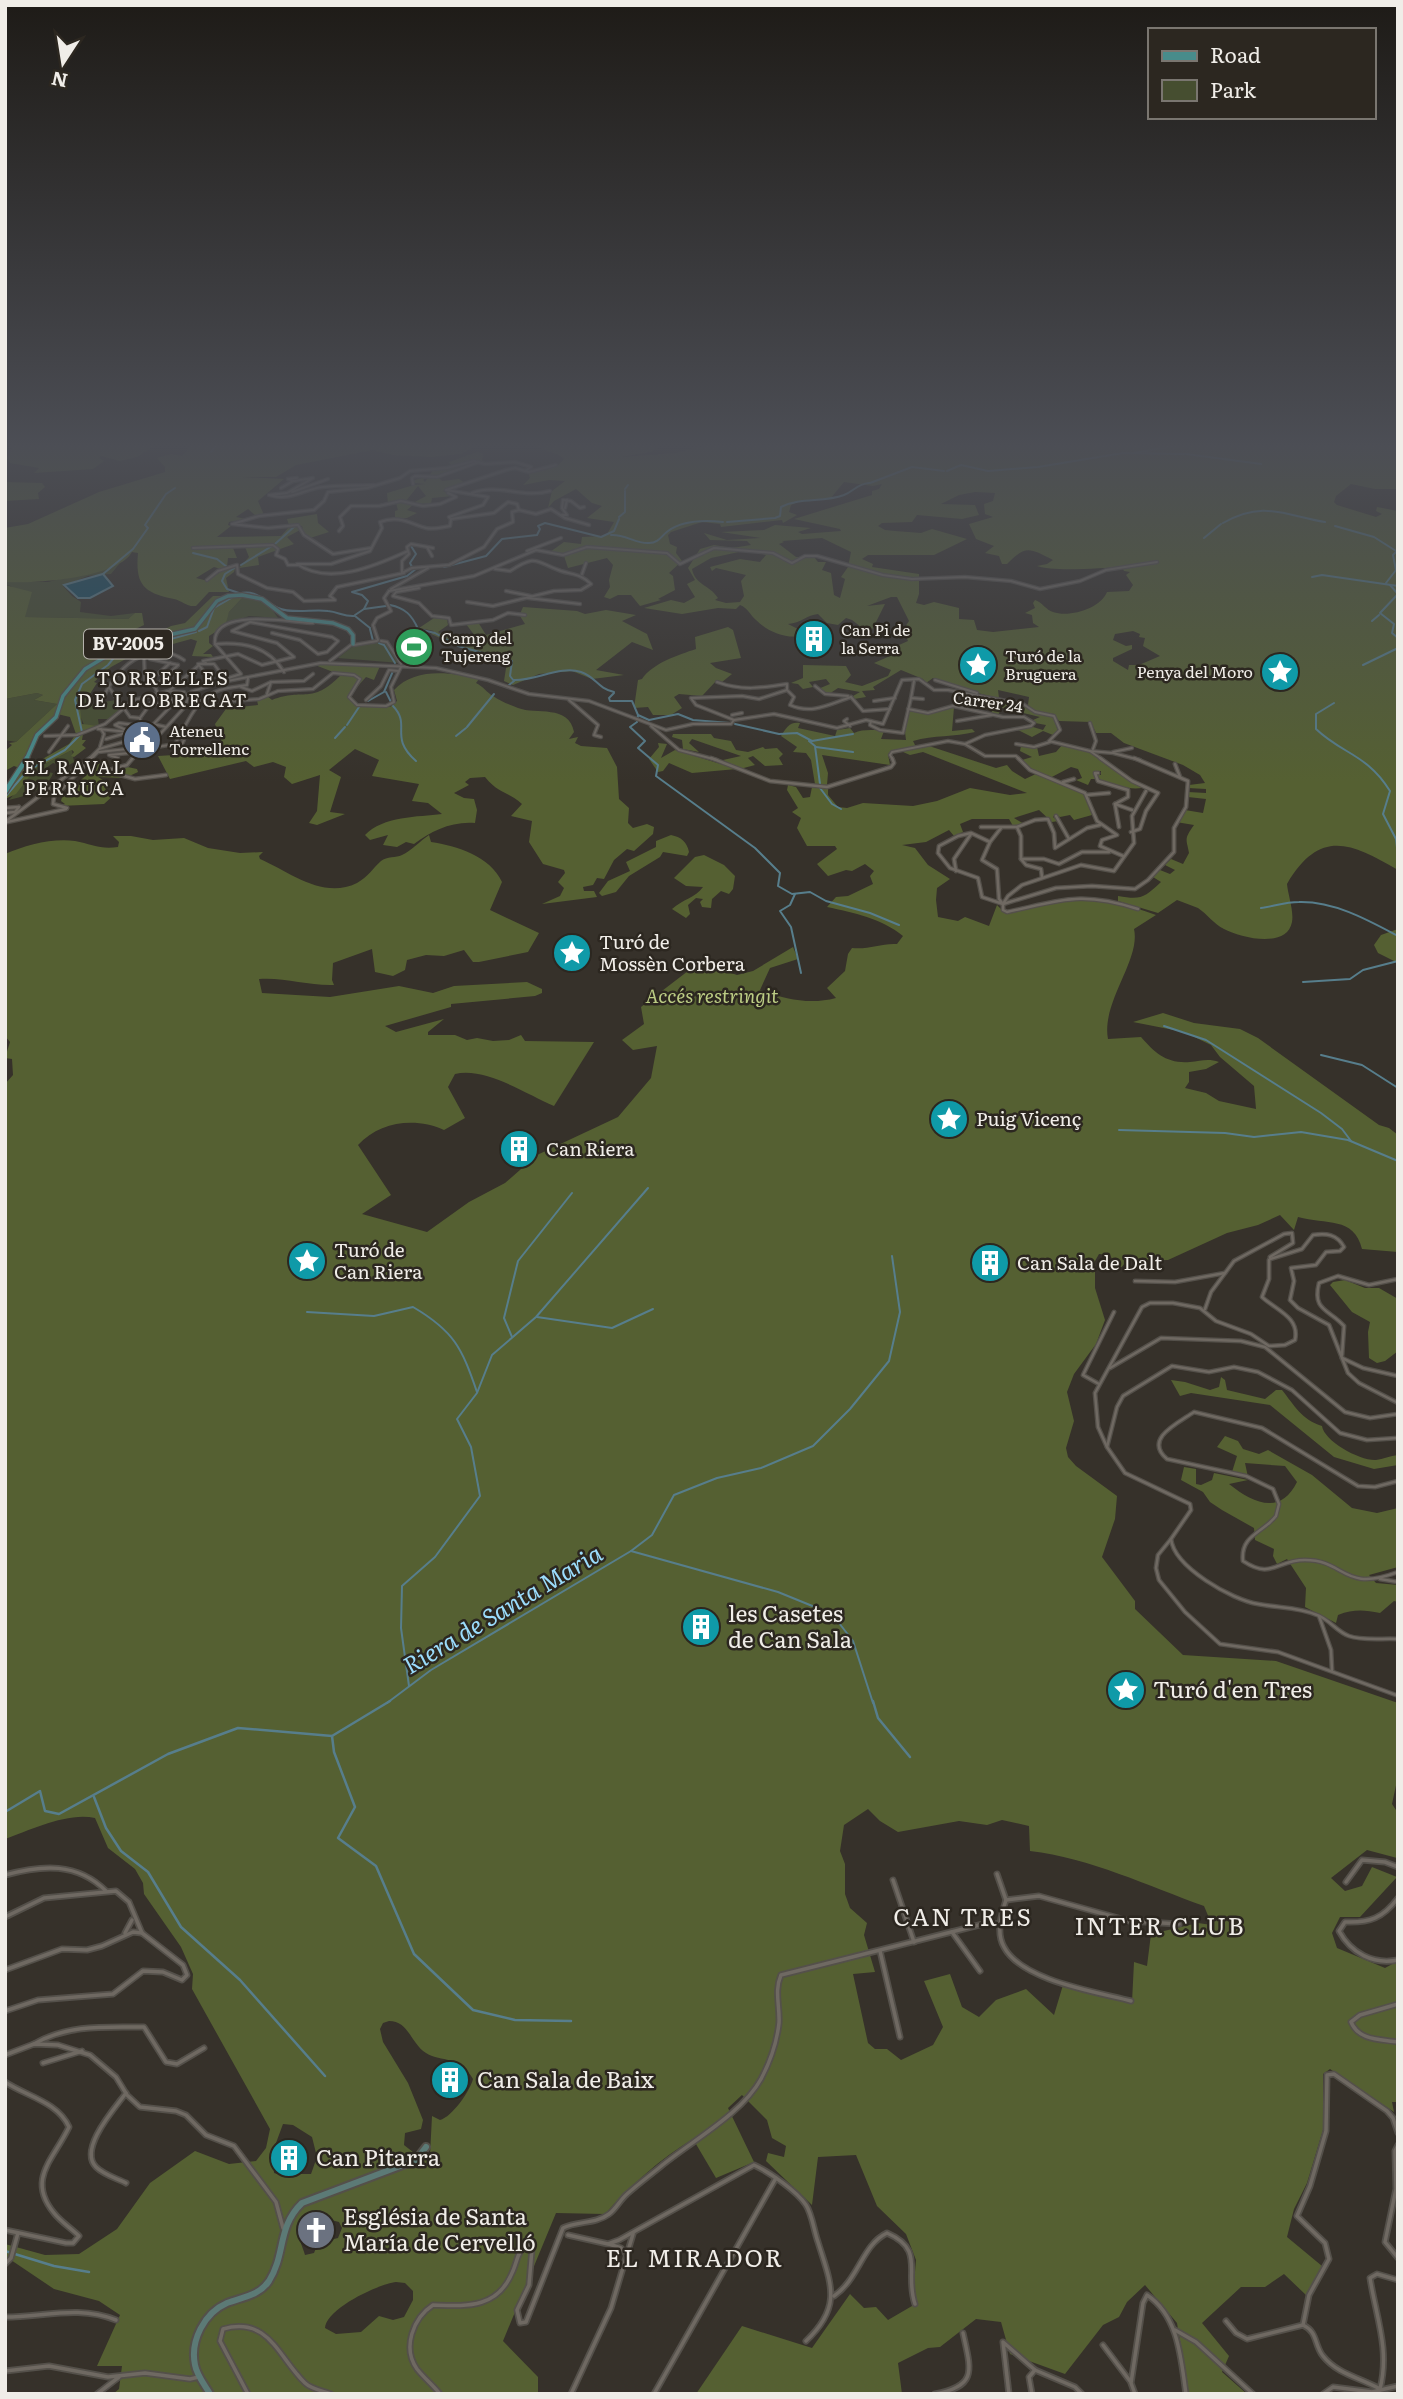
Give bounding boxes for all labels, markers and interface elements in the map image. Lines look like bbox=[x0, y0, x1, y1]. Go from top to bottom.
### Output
north arrow bbox=[28, 28, 98, 98]
legend bbox=[1148, 28, 1375, 119]
text: Road bbox=[1210, 38, 1261, 69]
text: N bbox=[48, 65, 70, 96]
text: Park bbox=[1210, 73, 1256, 104]
place label: Can Pi de la Serra bbox=[841, 617, 910, 659]
building icon: Can Pi de la Serra bbox=[793, 618, 835, 660]
place label: Camp del Tujereng bbox=[441, 625, 512, 667]
sports icon: Camp del Tujereng bbox=[393, 626, 435, 668]
road number: BV-2005 bbox=[84, 630, 172, 658]
place label: Turó de la Bruguera bbox=[1005, 643, 1082, 685]
place icon: Turó de la Bruguera bbox=[957, 644, 999, 686]
place icon: Penya del Moro bbox=[1259, 651, 1301, 693]
place label: Penya del Moro bbox=[1137, 659, 1253, 683]
district label: TORRELLES DE LLOBREGAT bbox=[77, 663, 249, 713]
street label: Carrer 24 bbox=[952, 684, 1025, 718]
place label: Ateneu Torrellenc bbox=[169, 718, 249, 760]
public building icon: Ateneu Torrellenc bbox=[121, 719, 163, 761]
district label: EL RAVAL PERRUCA bbox=[24, 753, 126, 801]
place label: Turó de Mossèn Corbera bbox=[599, 927, 746, 977]
place icon: Turó de Mossèn Corbera bbox=[551, 932, 593, 974]
park label: Accés restringit bbox=[645, 981, 779, 1009]
place icon: Puig Vicenç bbox=[928, 1098, 970, 1140]
place label: Puig Vicenç bbox=[976, 1104, 1081, 1132]
building icon: Can Riera bbox=[498, 1128, 540, 1170]
place label: Can Riera bbox=[546, 1134, 635, 1162]
place label: Turó de Can Riera bbox=[334, 1235, 423, 1285]
place icon: Turó de Can Riera bbox=[286, 1240, 328, 1282]
building icon: Can Sala de Dalt bbox=[969, 1242, 1011, 1284]
place label: Can Sala de Dalt bbox=[1017, 1248, 1162, 1276]
water label: Riera de Santa Maria bbox=[395, 1534, 608, 1681]
place label: les Casetes de Can Sala bbox=[728, 1595, 853, 1655]
building icon: les Casetes de Can Sala bbox=[680, 1606, 722, 1648]
place icon: Turó d'en Tres bbox=[1105, 1669, 1147, 1711]
place label: Turó d'en Tres bbox=[1153, 1671, 1312, 1705]
district label: CAN TRES bbox=[893, 1898, 1033, 1933]
district label: INTER CLUB bbox=[1074, 1907, 1246, 1942]
building icon: Can Sala de Baix bbox=[429, 2059, 471, 2101]
place label: Can Sala de Baix bbox=[477, 2061, 654, 2095]
building icon: Can Pitarra bbox=[268, 2137, 310, 2179]
place label: Can Pitarra bbox=[316, 2139, 441, 2173]
place label: Església de Santa María de Cervelló bbox=[343, 2198, 536, 2258]
church icon: Església de Santa María de Cervelló bbox=[295, 2209, 337, 2251]
district label: EL MIRADOR bbox=[606, 2239, 784, 2274]

